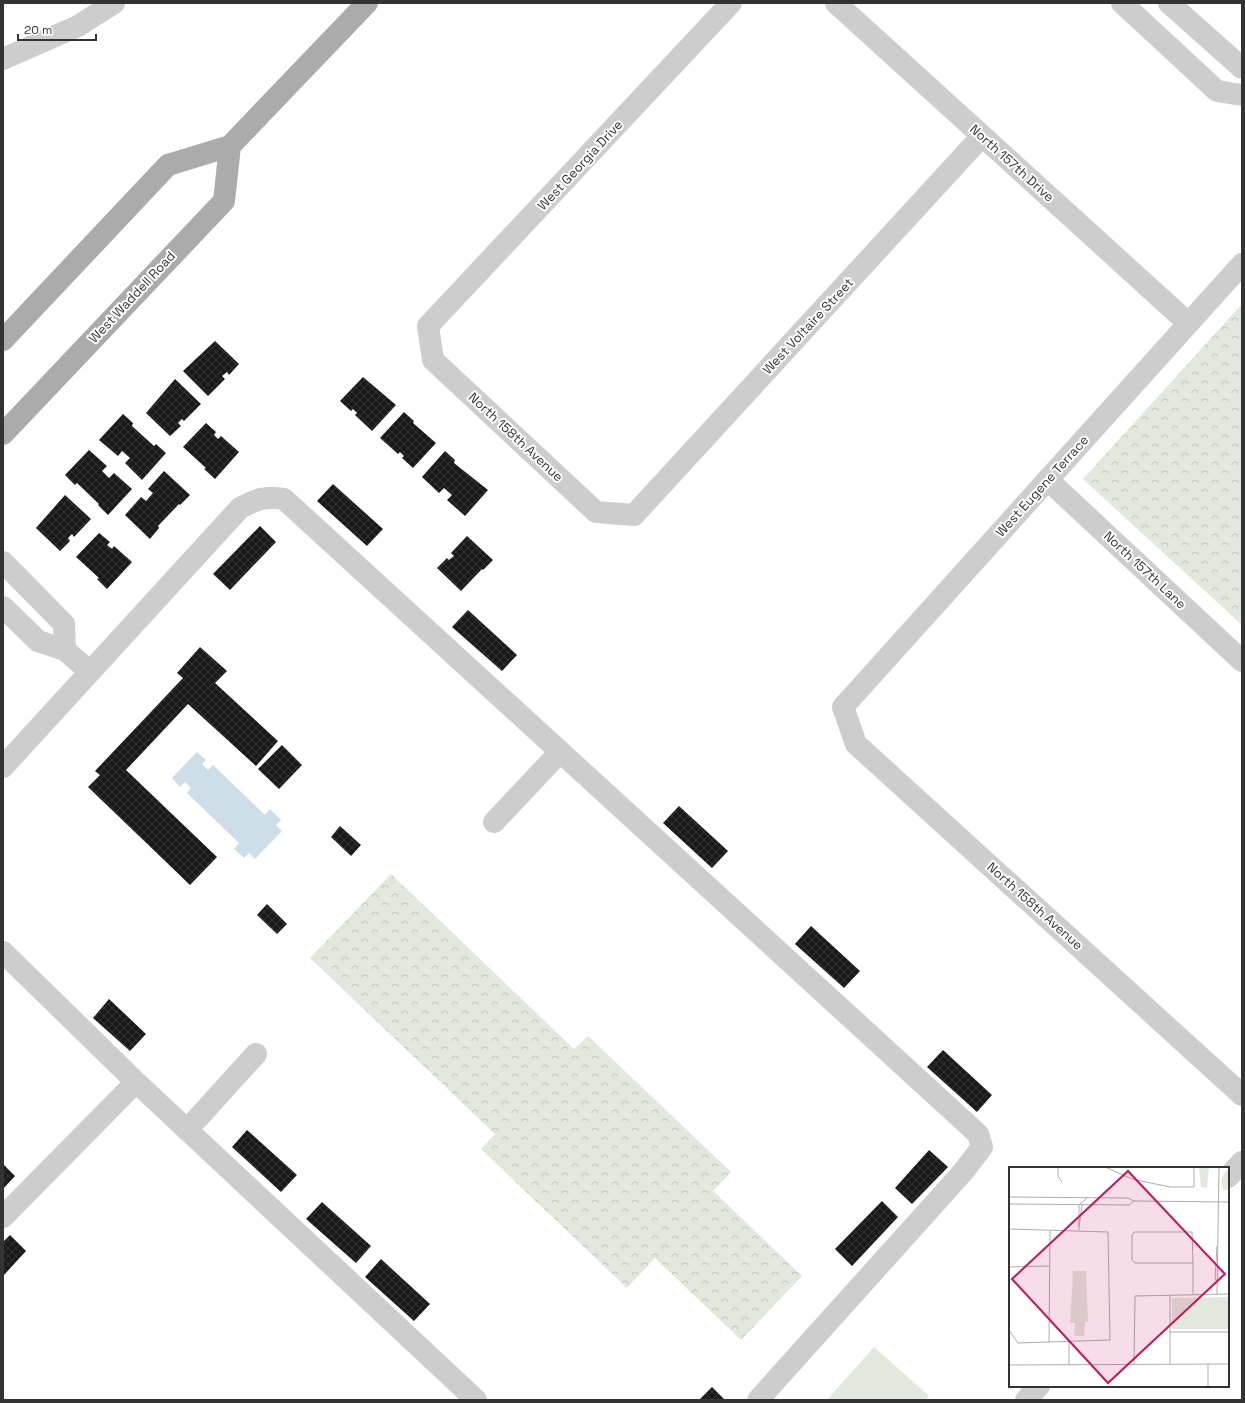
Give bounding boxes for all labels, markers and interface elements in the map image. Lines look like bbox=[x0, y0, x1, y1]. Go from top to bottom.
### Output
scale bar bbox=[18, 16, 96, 42]
text: 20 m bbox=[24, 22, 52, 38]
street label: West Georgia Drive bbox=[534, 116, 626, 214]
street label: North 157th Drive bbox=[966, 121, 1058, 205]
street label: West Waddell Road bbox=[85, 248, 179, 346]
street label: West Voltaire Street bbox=[759, 274, 857, 378]
street label: North 158th Avenue bbox=[465, 389, 567, 485]
street label: West Eugene Terrace bbox=[992, 432, 1092, 540]
street label: North 157th Lane bbox=[1100, 527, 1190, 613]
street label: North 158th Avenue bbox=[984, 858, 1086, 954]
inset map bbox=[1009, 1167, 1229, 1387]

